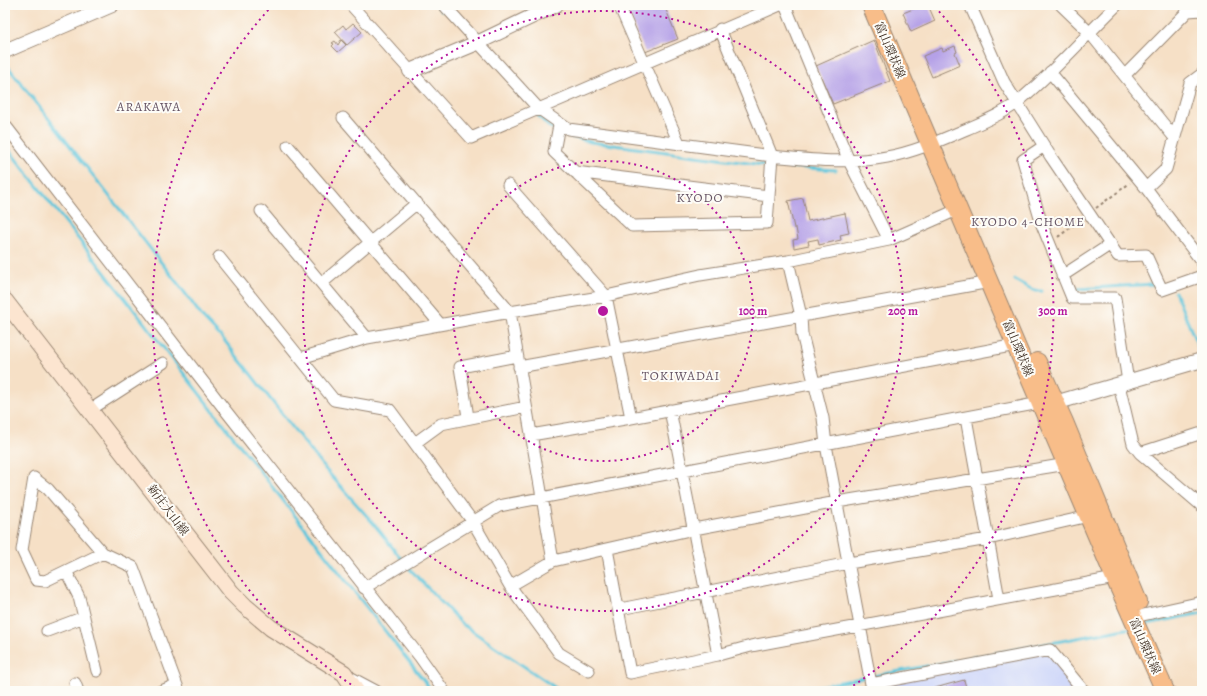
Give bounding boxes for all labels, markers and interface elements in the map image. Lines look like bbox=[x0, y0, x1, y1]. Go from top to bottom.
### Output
street label: 富山環状線 bbox=[871, 19, 909, 81]
district label: ARAKAWA bbox=[116, 98, 181, 115]
district label: KYODO bbox=[676, 189, 724, 206]
district label: KYODO 4-CHOME bbox=[971, 213, 1085, 230]
text: 100 m bbox=[739, 303, 767, 319]
text: 200 m bbox=[888, 303, 918, 319]
text: 300 m bbox=[1038, 303, 1068, 319]
centre of rings bbox=[596, 304, 610, 318]
street label: 富山環状線 bbox=[999, 317, 1037, 379]
district label: TOKIWADAI bbox=[642, 367, 720, 384]
street label: 新庄大山線 bbox=[144, 481, 192, 539]
street label: 富山環状線 bbox=[1125, 615, 1165, 677]

